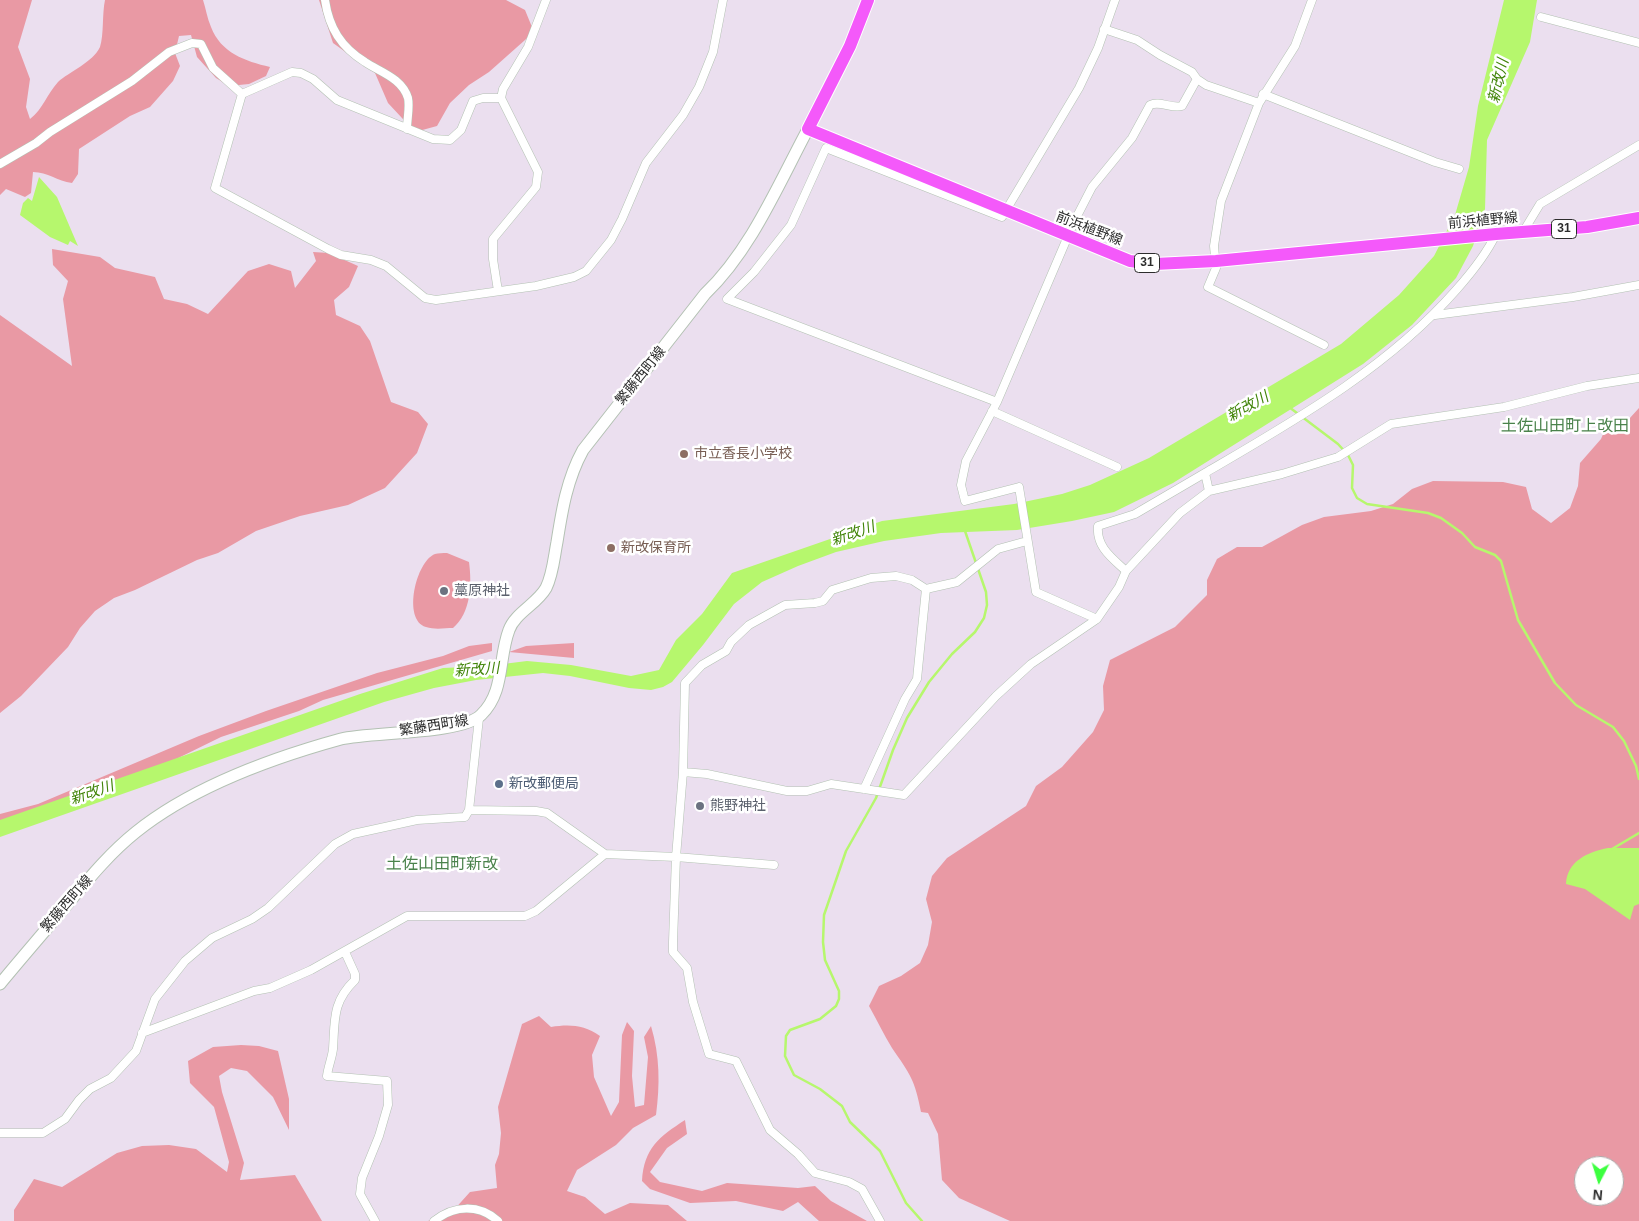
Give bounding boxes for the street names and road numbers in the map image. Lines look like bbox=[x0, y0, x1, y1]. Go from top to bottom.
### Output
street label: 前浜植野線 bbox=[1053, 209, 1125, 249]
street label: 前浜植野線 bbox=[1447, 210, 1519, 232]
road number: 31 bbox=[1552, 220, 1576, 238]
road number: 31 bbox=[1134, 254, 1160, 272]
street label: 繁藤西町線 bbox=[612, 344, 670, 408]
street label: 繁藤西町線 bbox=[398, 712, 470, 740]
street label: 繁藤西町線 bbox=[38, 872, 96, 936]

